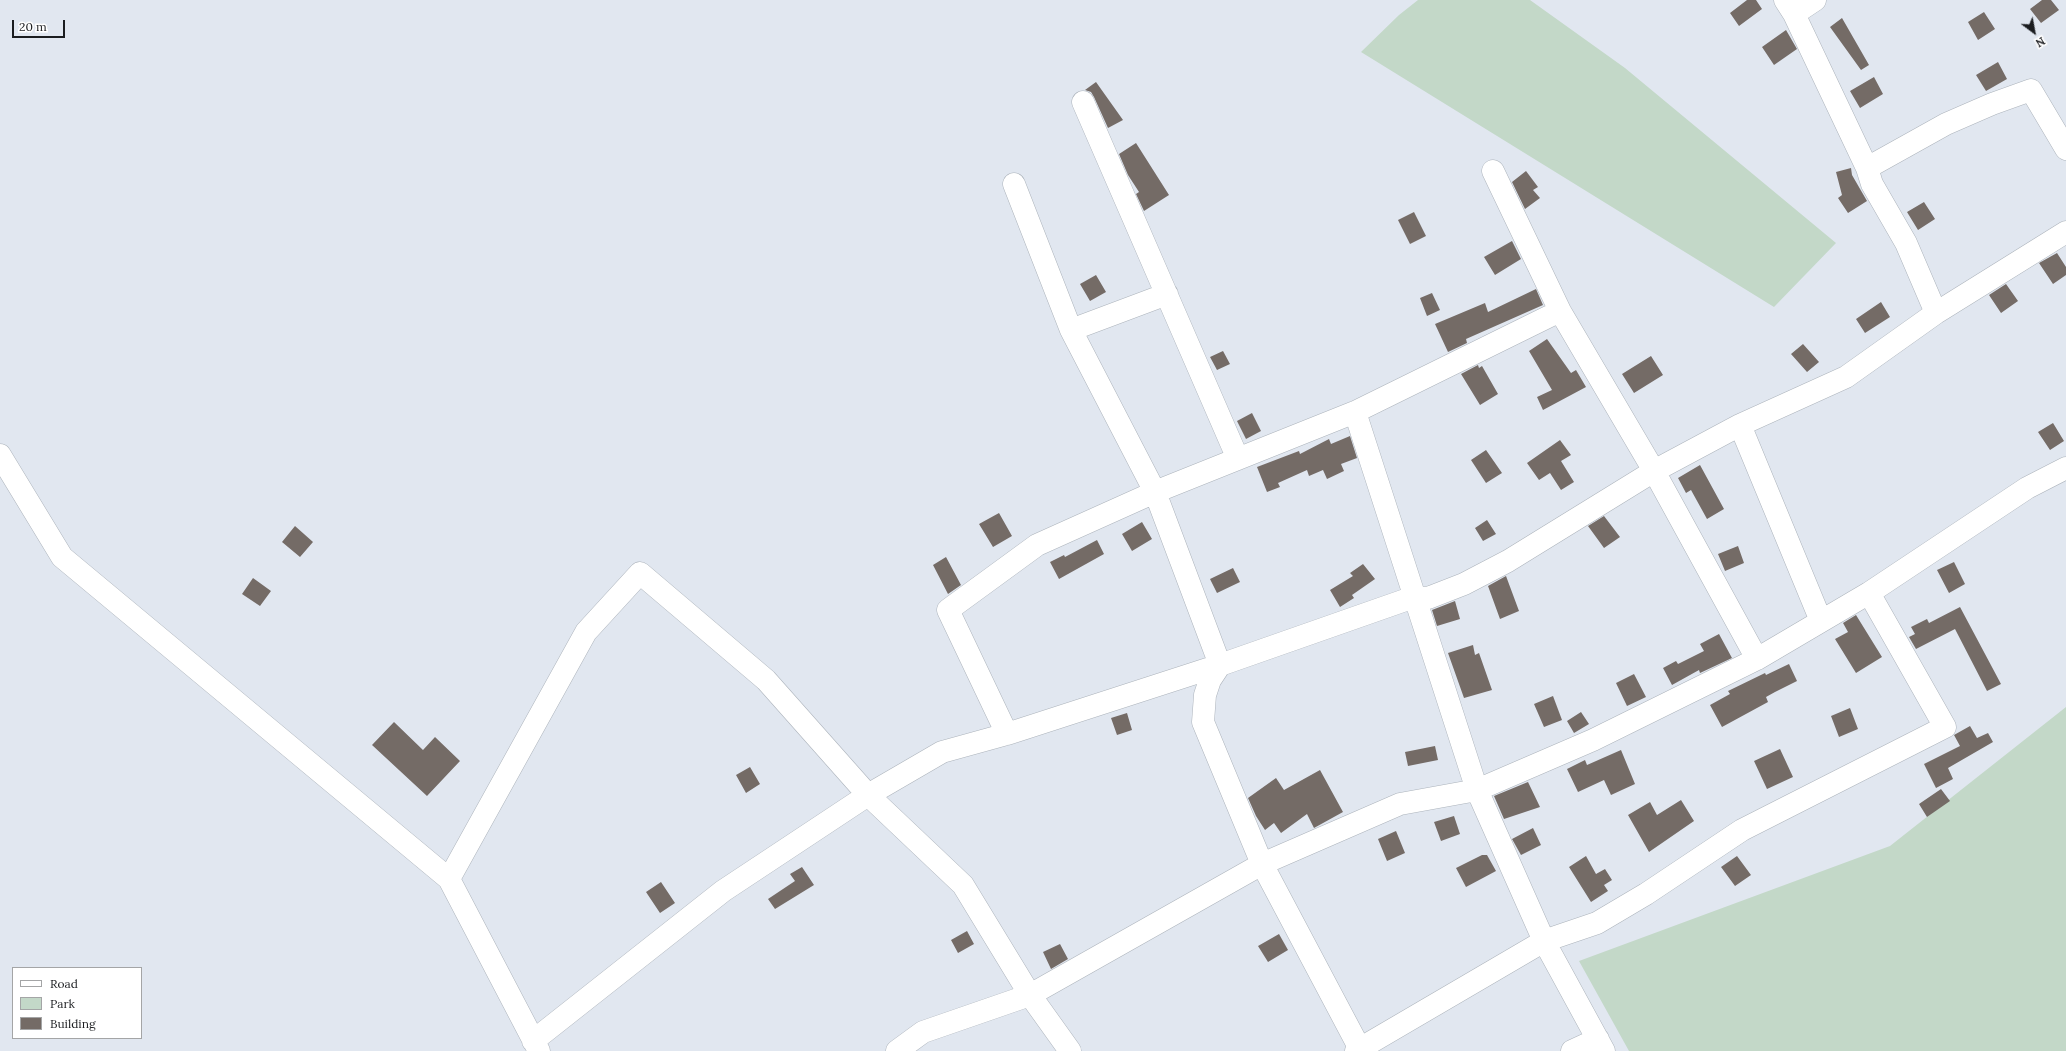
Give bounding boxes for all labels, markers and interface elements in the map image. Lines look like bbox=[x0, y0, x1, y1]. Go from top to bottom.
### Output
scale bar bbox=[14, 12, 67, 38]
north arrow bbox=[2014, 12, 2054, 52]
text: 20 m bbox=[19, 19, 47, 34]
text: N bbox=[2033, 34, 2048, 50]
legend bbox=[12, 967, 142, 1039]
text: Road bbox=[50, 976, 78, 991]
text: Park bbox=[50, 996, 75, 1011]
text: Building bbox=[50, 1016, 96, 1031]

